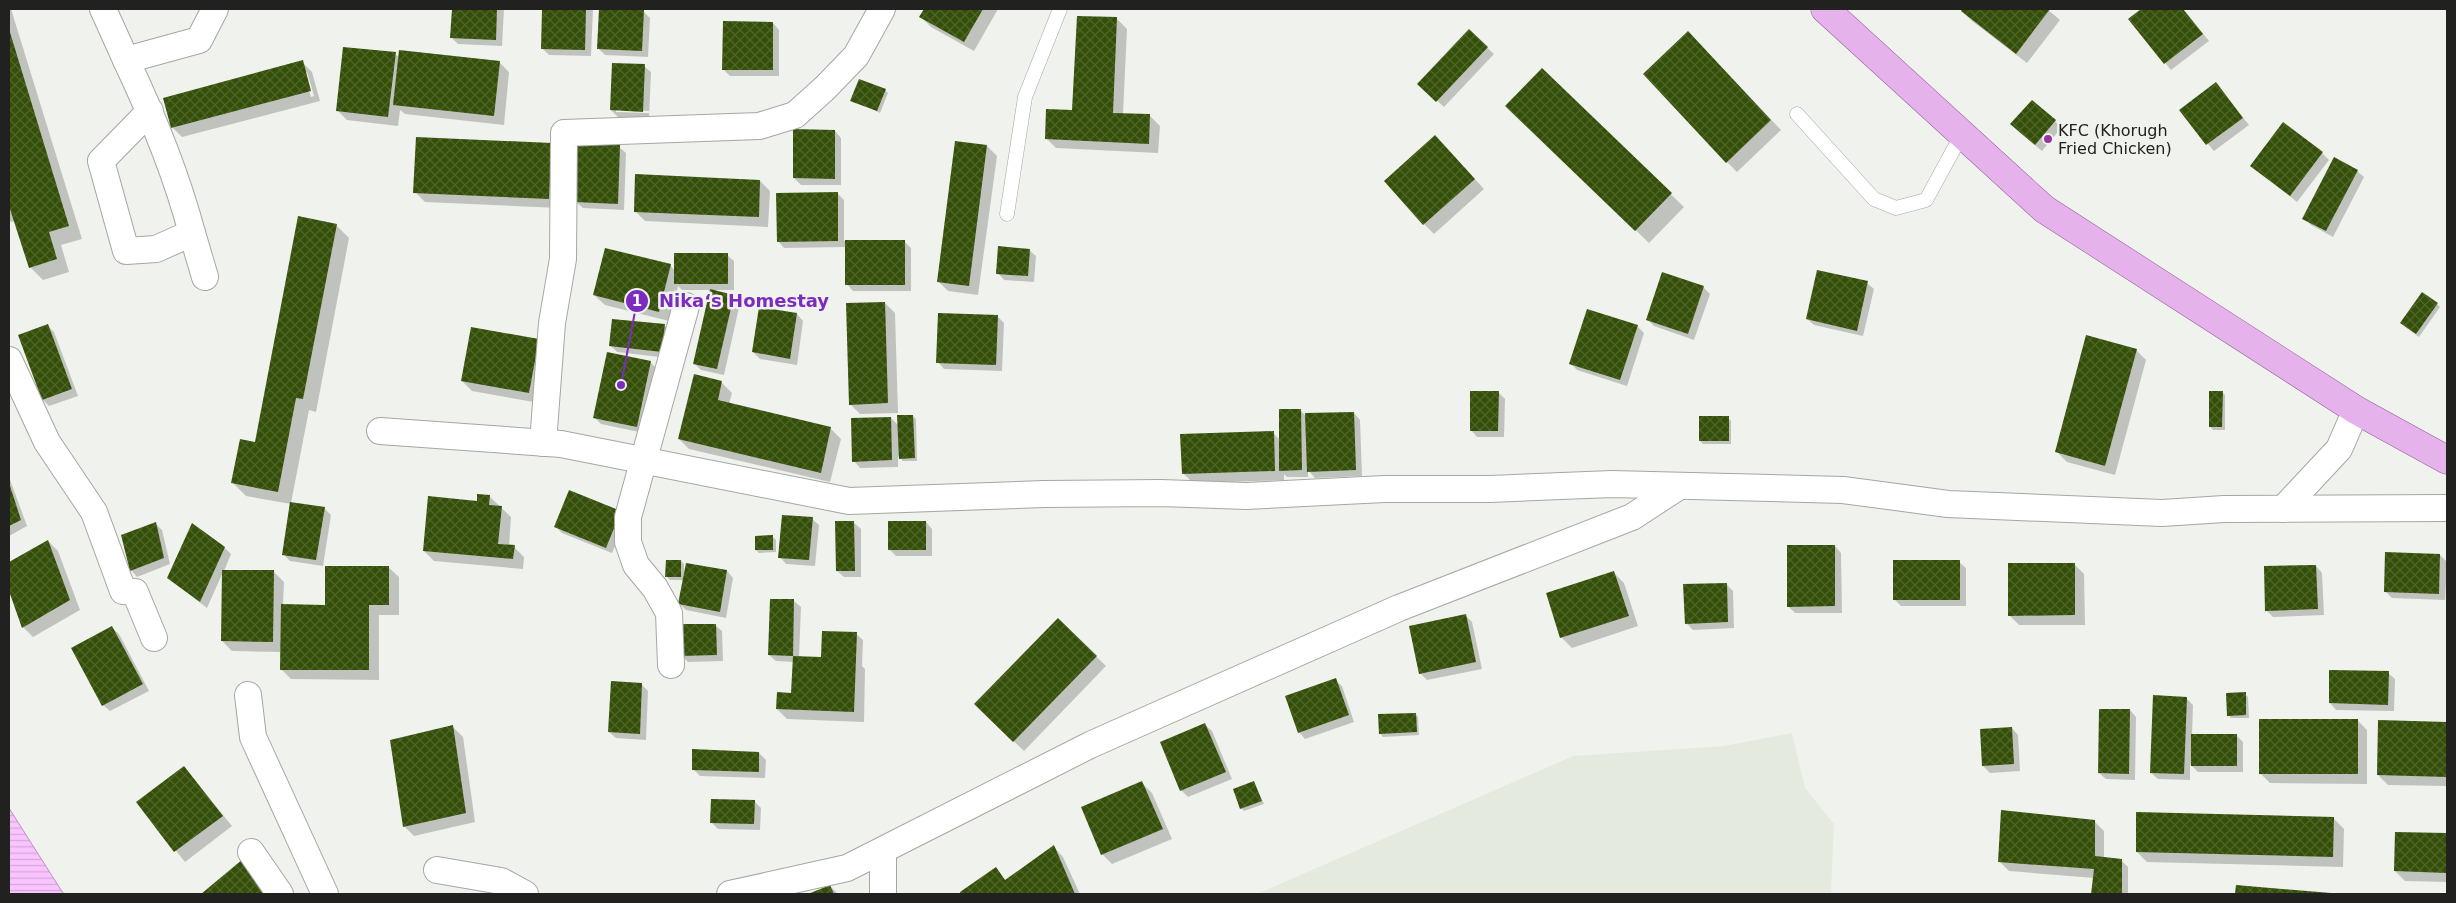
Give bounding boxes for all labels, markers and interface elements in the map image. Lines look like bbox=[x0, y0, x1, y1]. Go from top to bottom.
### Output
place label: KFC (Khorugh Fried Chicken) bbox=[2058, 121, 2172, 158]
marker: KFC (Khorugh Fried Chicken) bbox=[2042, 133, 2054, 145]
callout: Nika‘s Homestay bbox=[624, 284, 839, 317]
text: Nika‘s Homestay bbox=[659, 290, 829, 311]
text: 1 bbox=[632, 292, 642, 310]

